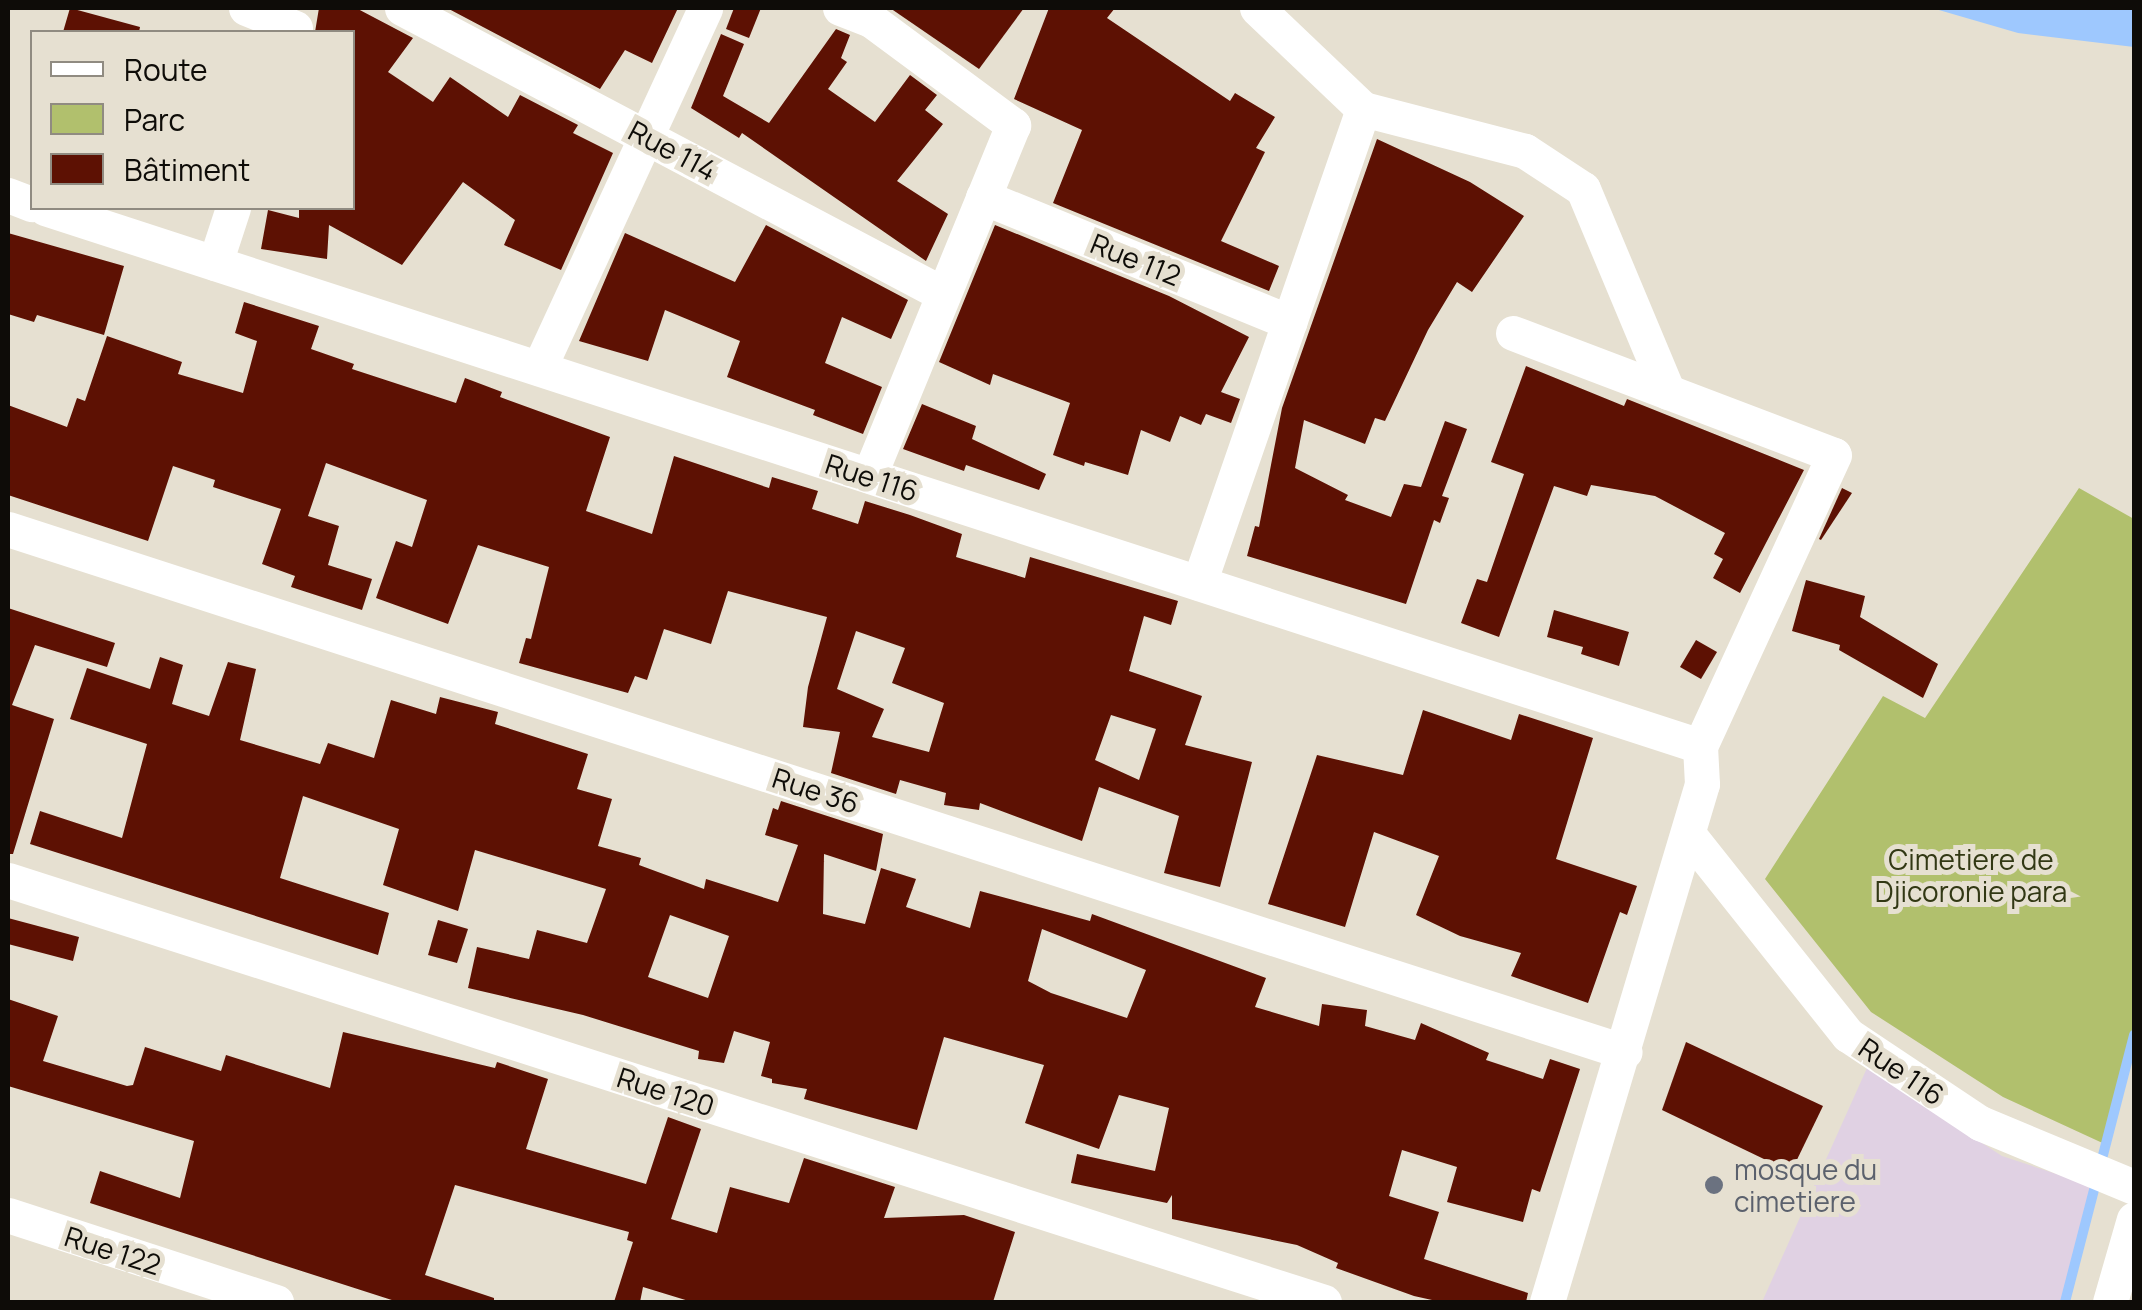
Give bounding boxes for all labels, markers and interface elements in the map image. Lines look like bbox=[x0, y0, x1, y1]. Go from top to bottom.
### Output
legend bbox=[30, 30, 355, 210]
text: Route bbox=[124, 49, 207, 90]
text: Parc bbox=[124, 99, 185, 140]
street label: Rue 114 bbox=[623, 113, 723, 187]
text: Bâtiment bbox=[124, 149, 250, 190]
street label: Rue 112 bbox=[1086, 226, 1186, 292]
street label: Rue 116 bbox=[821, 446, 923, 508]
street label: Rue 36 bbox=[768, 760, 864, 820]
park label: Cimetiere de Djicoronie para bbox=[1875, 842, 2067, 908]
street label: Rue 116 bbox=[1853, 1030, 1951, 1112]
street label: Rue 120 bbox=[613, 1060, 719, 1122]
place label: mosque du cimetiere bbox=[1734, 1152, 1877, 1218]
marker: mosque du cimetiere bbox=[1703, 1174, 1725, 1196]
street label: Rue 122 bbox=[61, 1219, 165, 1281]

